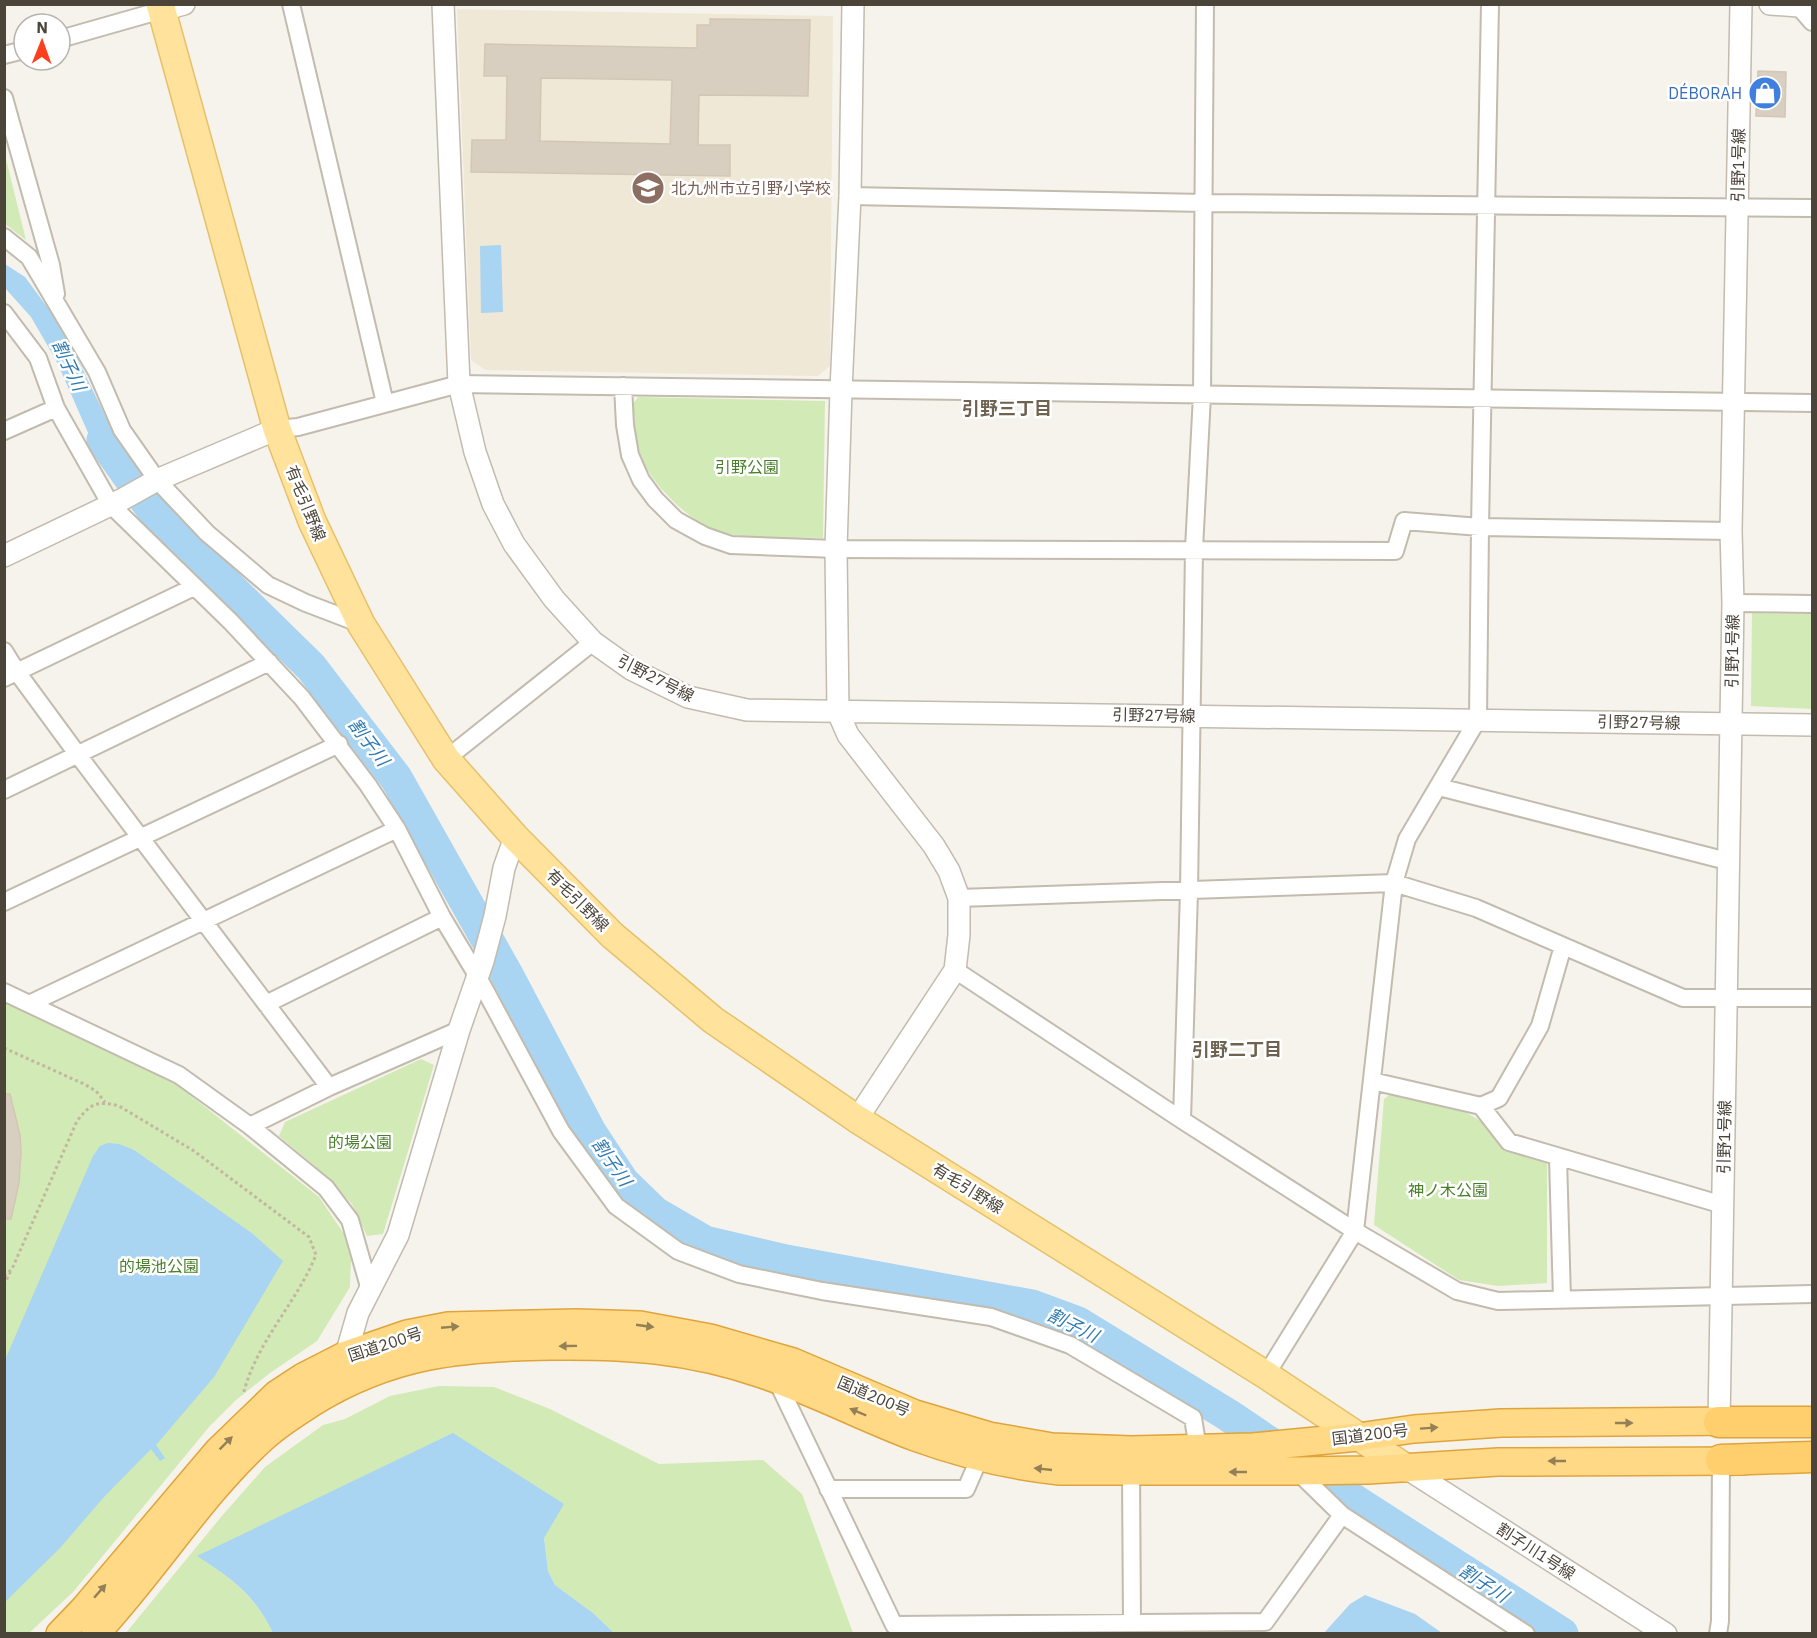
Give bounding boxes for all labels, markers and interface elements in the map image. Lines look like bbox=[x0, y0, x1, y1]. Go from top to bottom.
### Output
north arrow bbox=[12, 12, 72, 72]
text: N bbox=[36, 17, 48, 37]
shop icon: DÉBORAH bbox=[1747, 75, 1783, 111]
place label: DÉBORAH bbox=[1668, 82, 1742, 103]
street label: 引野1号線 bbox=[1727, 128, 1749, 202]
school or university icon: 北九州市立引野小学校 bbox=[630, 170, 666, 206]
place label: 北九州市立引野小学校 bbox=[671, 178, 831, 198]
water label: 割子川 bbox=[47, 336, 92, 396]
district label: 引野三丁目 bbox=[962, 397, 1052, 420]
park label: 引野公園 bbox=[715, 457, 779, 477]
street label: 有毛引野線 bbox=[282, 462, 330, 544]
street label: 引野1号線 bbox=[1721, 614, 1743, 688]
street label: 引野27号線 bbox=[614, 650, 698, 706]
street label: 引野27号線 bbox=[1112, 704, 1196, 726]
street label: 引野27号線 bbox=[1597, 711, 1681, 733]
water label: 割子川 bbox=[344, 714, 396, 772]
street label: 有毛引野線 bbox=[543, 865, 613, 935]
district label: 引野二丁目 bbox=[1192, 1038, 1282, 1061]
street label: 引野1号線 bbox=[1713, 1100, 1735, 1174]
park label: 的場公園 bbox=[328, 1132, 392, 1152]
water label: 割子川 bbox=[587, 1133, 638, 1192]
street label: 有毛引野線 bbox=[929, 1158, 1007, 1218]
park label: 神ノ木公園 bbox=[1408, 1180, 1488, 1200]
park label: 的場池公園 bbox=[119, 1256, 199, 1276]
water label: 割子川 bbox=[1044, 1303, 1104, 1348]
one-way arrow bbox=[441, 1322, 460, 1332]
one-way arrow bbox=[635, 1322, 654, 1331]
street label: 国道200号 bbox=[345, 1323, 425, 1365]
one-way arrow bbox=[559, 1341, 578, 1351]
street label: 国道200号 bbox=[835, 1372, 913, 1420]
one-way arrow bbox=[848, 1407, 866, 1417]
one-way arrow bbox=[1615, 1418, 1634, 1428]
street label: 国道200号 bbox=[1331, 1419, 1409, 1449]
one-way arrow bbox=[1420, 1423, 1439, 1433]
one-way arrow bbox=[219, 1436, 233, 1450]
one-way arrow bbox=[1548, 1456, 1567, 1466]
one-way arrow bbox=[1034, 1464, 1053, 1474]
one-way arrow bbox=[1229, 1467, 1248, 1477]
street label: 割子川1号線 bbox=[1493, 1518, 1579, 1584]
water label: 割子川 bbox=[1455, 1559, 1515, 1608]
one-way arrow bbox=[93, 1584, 106, 1599]

